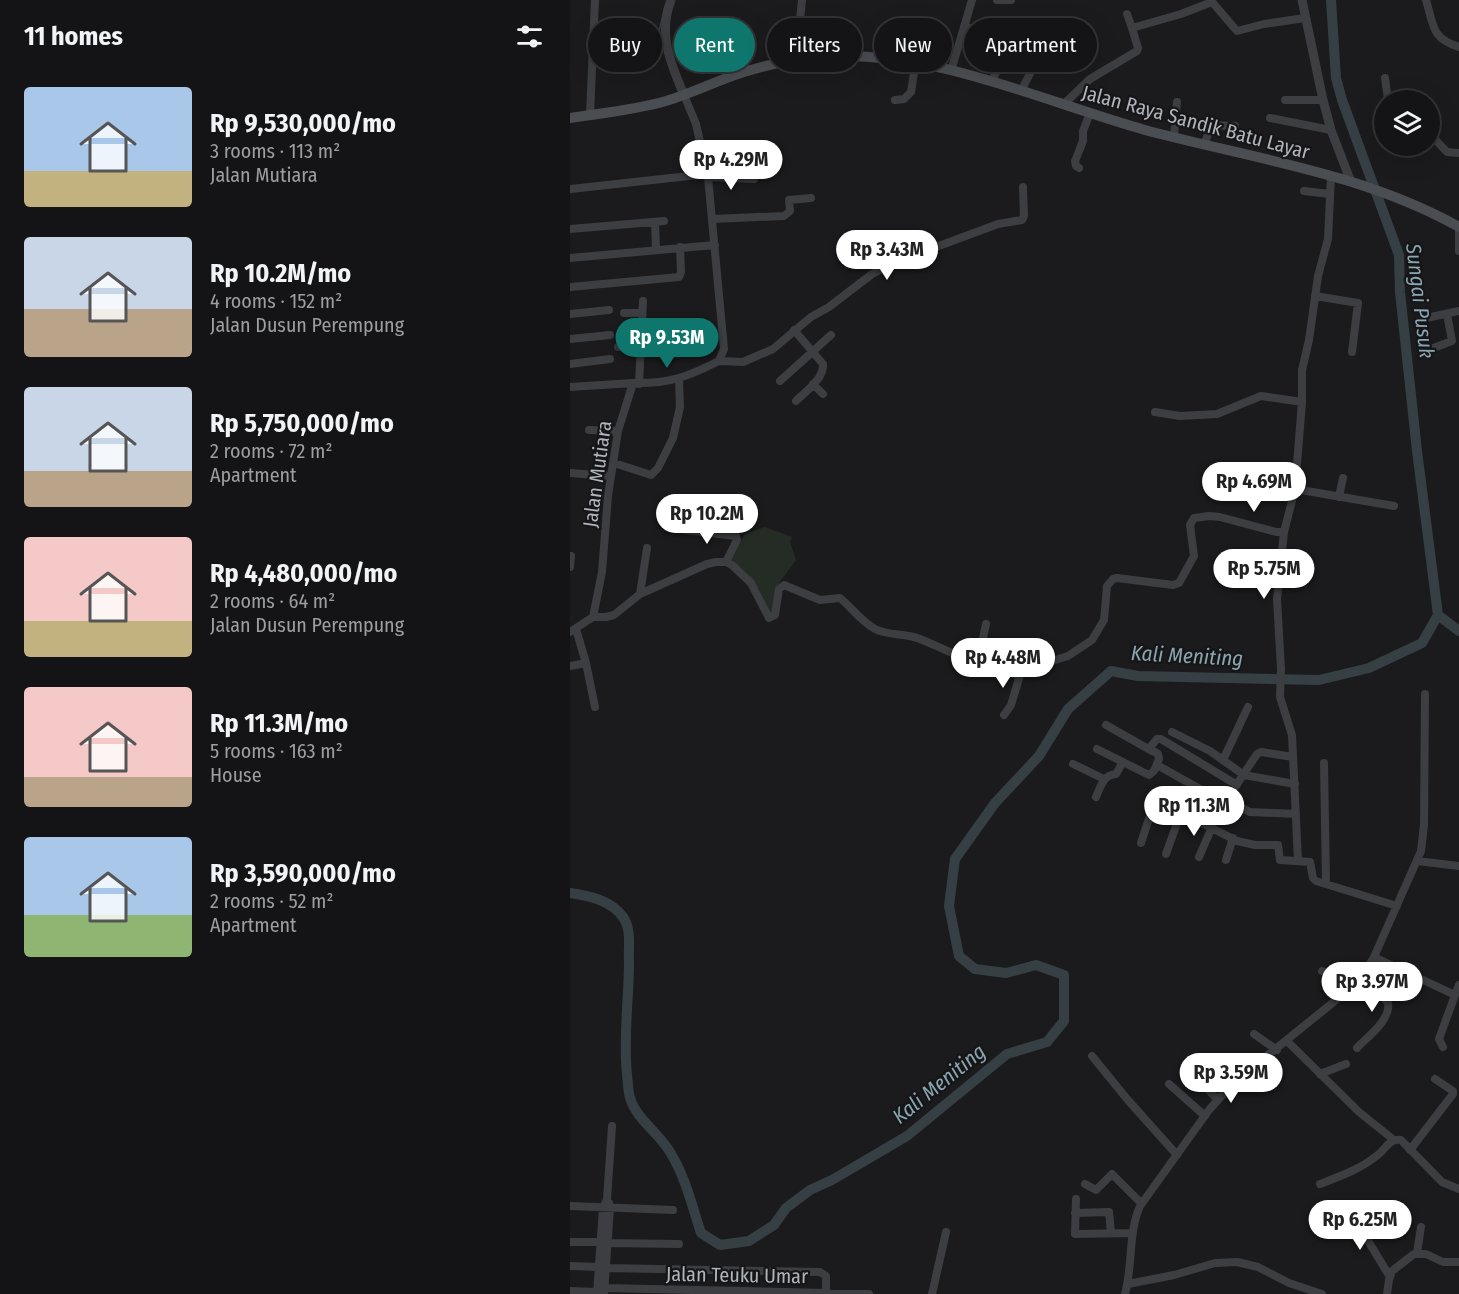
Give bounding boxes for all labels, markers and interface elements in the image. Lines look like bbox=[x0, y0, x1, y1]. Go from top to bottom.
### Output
chip: Buy bbox=[588, 18, 662, 72]
chip: Rent bbox=[674, 18, 755, 72]
chip: Filters bbox=[767, 18, 862, 72]
chip: New bbox=[874, 18, 952, 72]
chip: Apartment bbox=[964, 18, 1097, 72]
icon: filters bbox=[513, 20, 546, 53]
text: 11 homes bbox=[24, 21, 123, 52]
street label: Jalan Raya Sandik Batu Layar bbox=[1080, 80, 1312, 164]
map controls bbox=[1374, 90, 1440, 156]
button: layers bbox=[1374, 90, 1440, 156]
text: Rp 9,530,000/mo bbox=[210, 108, 396, 139]
icon: home bbox=[72, 111, 144, 183]
text: 3 rooms · 113 m² bbox=[210, 139, 340, 163]
pin: Rp 4.29M bbox=[669, 140, 793, 191]
text: Rp 4.29M bbox=[693, 147, 769, 171]
text: Jalan Mutiara bbox=[210, 163, 318, 187]
pin: Rp 3.43M bbox=[825, 230, 949, 281]
text: Rp 3.43M bbox=[850, 237, 924, 261]
water label: Sungai Pusuk bbox=[1400, 241, 1440, 360]
text: Rp 10.2M/mo bbox=[210, 258, 351, 289]
icon: home bbox=[72, 261, 144, 333]
text: 4 rooms · 152 m² bbox=[210, 289, 342, 313]
text: Jalan Dusun Perempung bbox=[210, 313, 404, 337]
pin: Rp 9.53M bbox=[605, 318, 729, 369]
text: Rp 9.53M bbox=[630, 325, 704, 349]
text: Rp 5,750,000/mo bbox=[210, 408, 394, 439]
icon: home bbox=[72, 411, 144, 483]
street label: Jalan Mutiara bbox=[578, 419, 616, 529]
text: 2 rooms · 72 m² bbox=[210, 439, 332, 463]
pin: Rp 4.69M bbox=[1192, 462, 1316, 513]
text: Apartment bbox=[210, 463, 297, 487]
text: Rp 4.69M bbox=[1216, 469, 1292, 493]
pin: Rp 10.2M bbox=[645, 494, 769, 545]
text: Rp 10.2M bbox=[670, 501, 744, 525]
pin: Rp 5.75M bbox=[1202, 549, 1326, 600]
text: Rp 5.75M bbox=[1227, 556, 1301, 580]
text: Rp 4,480,000/mo bbox=[210, 558, 397, 589]
icon: home bbox=[72, 561, 144, 633]
text: 2 rooms · 64 m² bbox=[210, 589, 335, 613]
text: Jalan Dusun Perempung bbox=[210, 613, 404, 637]
pin: Rp 4.48M bbox=[941, 638, 1065, 689]
water label: Kali Meniting bbox=[1130, 640, 1244, 672]
text: Rp 4.48M bbox=[965, 645, 1041, 669]
text: Rp 11.3M/mo bbox=[210, 708, 348, 739]
icon: home bbox=[72, 711, 144, 783]
text: 5 rooms · 163 m² bbox=[210, 739, 343, 763]
text: House bbox=[210, 763, 262, 787]
pin: Rp 11.3M bbox=[1132, 786, 1256, 837]
text: Rp 11.3M bbox=[1158, 793, 1230, 817]
text: Rp 3,590,000/mo bbox=[210, 858, 396, 889]
icon: home bbox=[72, 861, 144, 933]
text: 2 rooms · 52 m² bbox=[210, 889, 334, 913]
text: Apartment bbox=[210, 913, 297, 937]
pin: Rp 3.97M bbox=[1310, 962, 1434, 1013]
text: Rp 3.97M bbox=[1336, 969, 1408, 993]
water label: Kali Meniting bbox=[887, 1038, 991, 1130]
pin: Rp 3.59M bbox=[1169, 1053, 1293, 1104]
text: Rp 3.59M bbox=[1194, 1060, 1268, 1084]
pin: Rp 6.25M bbox=[1298, 1200, 1422, 1251]
text: Rp 6.25M bbox=[1323, 1207, 1397, 1231]
street label: Jalan Teuku Umar bbox=[666, 1262, 808, 1288]

